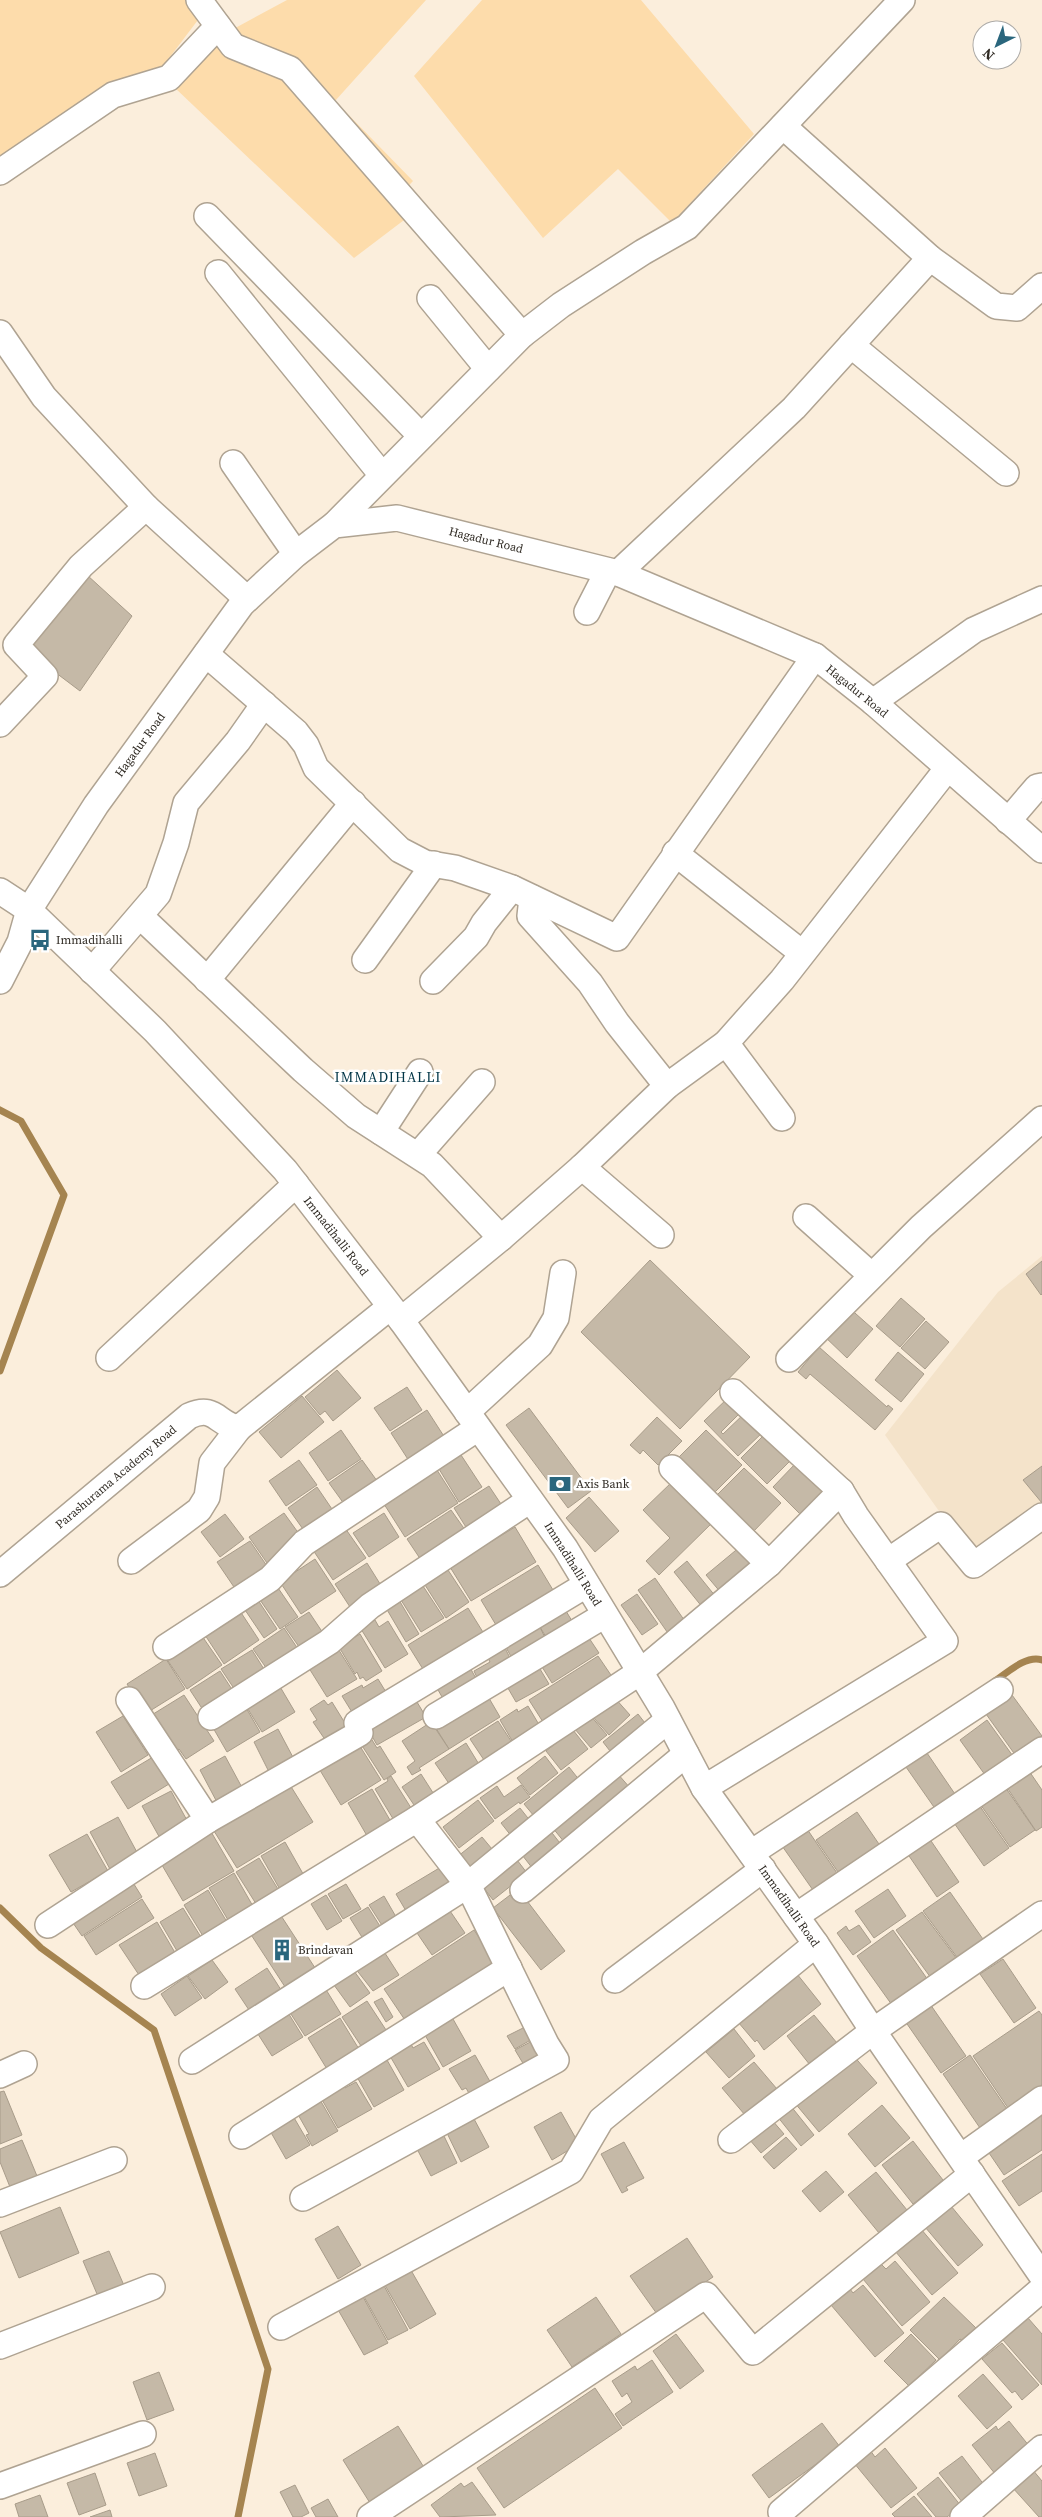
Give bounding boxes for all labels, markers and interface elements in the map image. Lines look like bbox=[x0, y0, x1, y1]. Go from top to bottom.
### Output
north arrow bbox=[972, 20, 1022, 70]
text: N bbox=[978, 44, 999, 66]
street label: Hagadur Road bbox=[447, 523, 525, 557]
street label: Hagadur Road bbox=[822, 661, 892, 721]
street label: Hagadur Road bbox=[111, 709, 169, 780]
bus stop icon: Immadihalli bbox=[27, 927, 53, 953]
place label: Immadihalli bbox=[56, 932, 123, 948]
district label: IMMADIHALLI bbox=[335, 1067, 441, 1087]
street label: Immadihalli Road bbox=[300, 1193, 372, 1279]
street label: Parashurama Academy Road bbox=[52, 1421, 180, 1532]
bank icon: Axis Bank bbox=[547, 1471, 573, 1497]
place label: Axis Bank bbox=[576, 1476, 630, 1492]
street label: Immadihalli Road bbox=[541, 1519, 605, 1609]
street label: Immadihalli Road bbox=[755, 1862, 823, 1950]
building icon: Brindavan bbox=[269, 1937, 295, 1963]
place label: Brindavan bbox=[298, 1942, 353, 1958]

